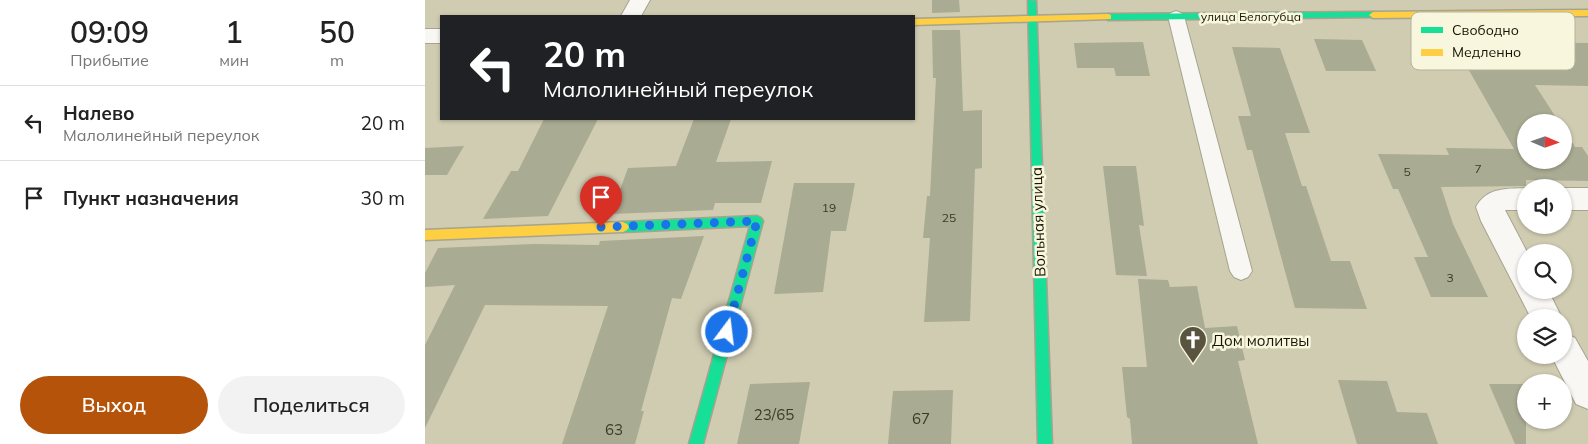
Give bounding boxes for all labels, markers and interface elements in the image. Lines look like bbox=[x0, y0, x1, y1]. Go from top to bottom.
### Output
street label: улица Белогубца bbox=[1201, 9, 1301, 24]
legend bbox=[1411, 12, 1575, 70]
text: 09:09 bbox=[70, 13, 149, 51]
text: 1 bbox=[225, 13, 243, 51]
text: 50 bbox=[319, 13, 355, 51]
text: Свободно bbox=[1452, 21, 1519, 39]
text: 20 m bbox=[543, 32, 626, 76]
icon: left bbox=[460, 35, 525, 100]
text: Медленно bbox=[1452, 43, 1521, 61]
text: Прибытие bbox=[70, 50, 149, 70]
text: мин bbox=[219, 50, 249, 70]
text: m bbox=[330, 50, 344, 70]
text: Малолинейный переулок bbox=[543, 75, 813, 103]
text: Налево bbox=[63, 101, 135, 125]
icon: left bbox=[20, 109, 48, 137]
text: 20 m bbox=[361, 111, 405, 135]
north arrow bbox=[1517, 114, 1573, 169]
map controls bbox=[1517, 114, 1572, 429]
text: Малолинейный переулок bbox=[63, 125, 259, 145]
house number: 7 bbox=[1474, 161, 1482, 176]
house number: 5 bbox=[1403, 164, 1411, 179]
street label: Вольная улица bbox=[1027, 167, 1049, 277]
pin bbox=[580, 176, 622, 227]
button: sound bbox=[1517, 179, 1572, 234]
icon: arrive bbox=[587, 183, 615, 211]
icon: arrive bbox=[20, 184, 48, 212]
text: Пункт назначения bbox=[63, 186, 239, 210]
text: 30 m bbox=[361, 186, 405, 210]
house number: 19 bbox=[822, 200, 836, 215]
house number: 25 bbox=[942, 210, 956, 225]
button: search bbox=[1517, 244, 1572, 299]
house number: 3 bbox=[1446, 270, 1454, 285]
position arrow bbox=[700, 305, 752, 357]
button: layers bbox=[1517, 309, 1572, 364]
church icon: Дом молитвы bbox=[1178, 325, 1208, 364]
place label: Дом молитвы bbox=[1212, 331, 1310, 350]
button: + bbox=[1517, 374, 1572, 429]
button: Выход bbox=[20, 376, 208, 434]
button: Поделиться bbox=[218, 376, 405, 434]
house number: 23/65 bbox=[754, 405, 794, 424]
house number: 67 bbox=[912, 409, 930, 428]
house number: 63 bbox=[605, 420, 623, 439]

